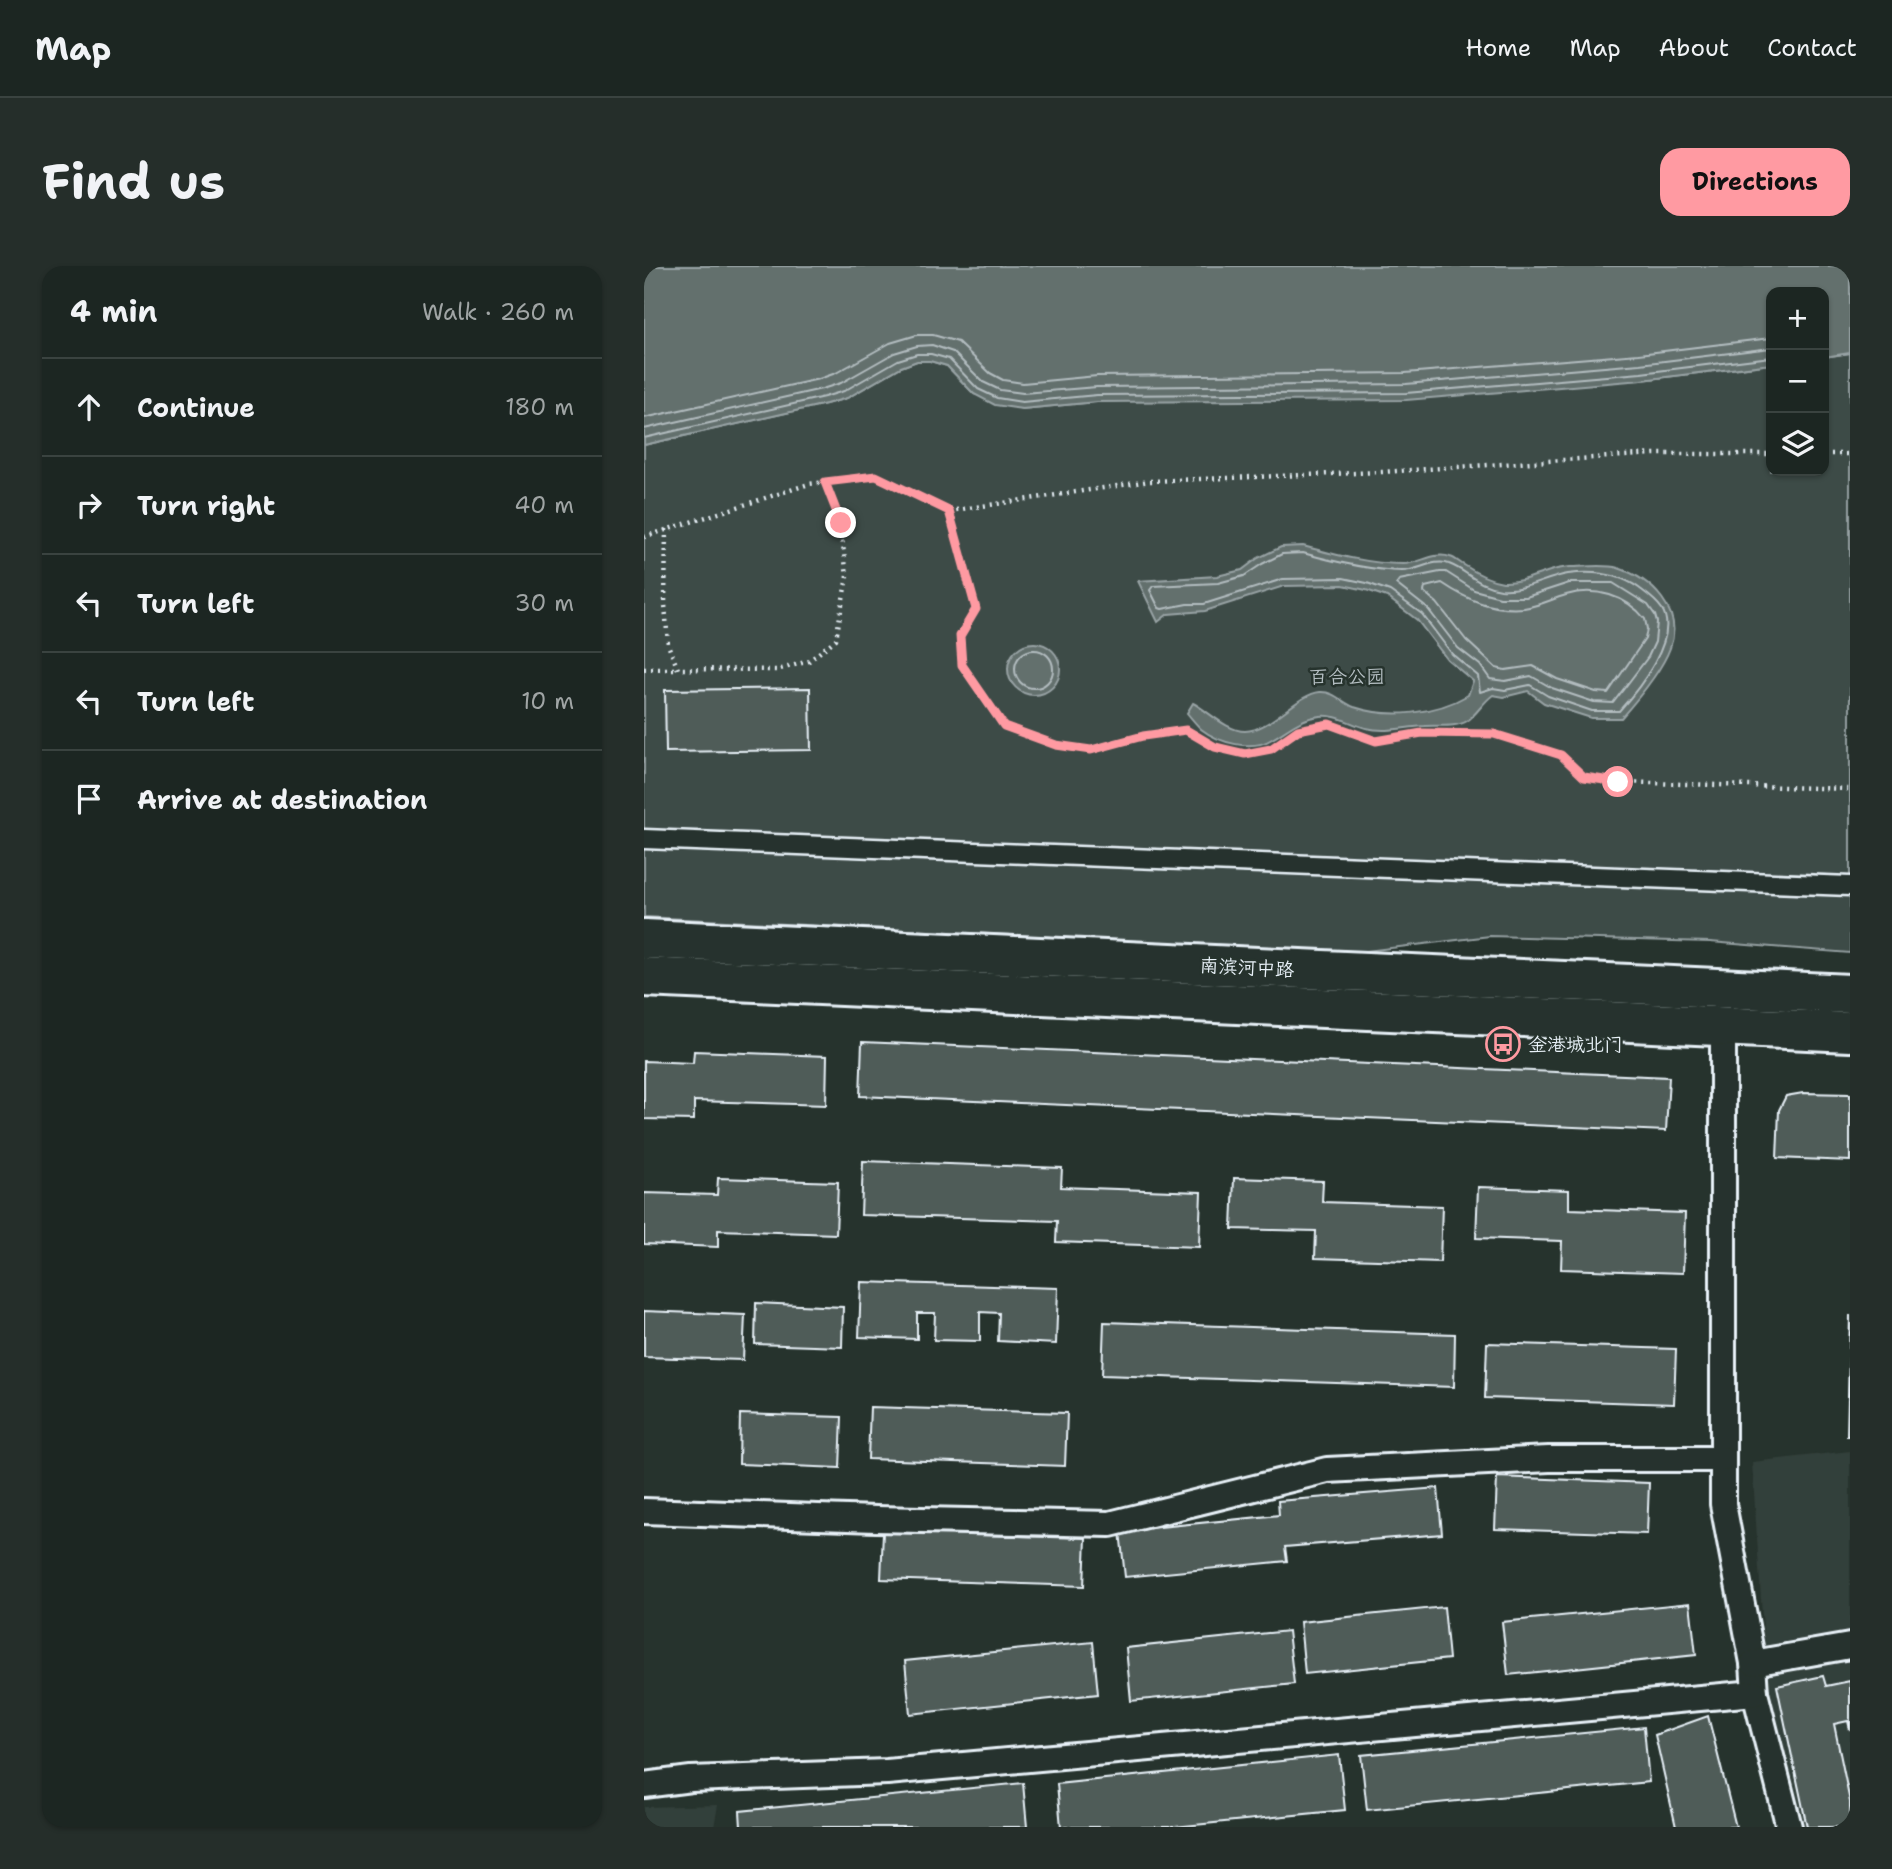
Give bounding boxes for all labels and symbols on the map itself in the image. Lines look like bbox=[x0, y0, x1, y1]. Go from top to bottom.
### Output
route end bbox=[825, 507, 856, 538]
park label: 百合公园 bbox=[1309, 664, 1385, 689]
route start bbox=[1602, 766, 1633, 797]
street label: 南滨河中路 bbox=[1199, 953, 1295, 982]
bus stop icon: 金港城北门 bbox=[1484, 1025, 1522, 1063]
place label: 金港城北门 bbox=[1528, 1032, 1623, 1057]

